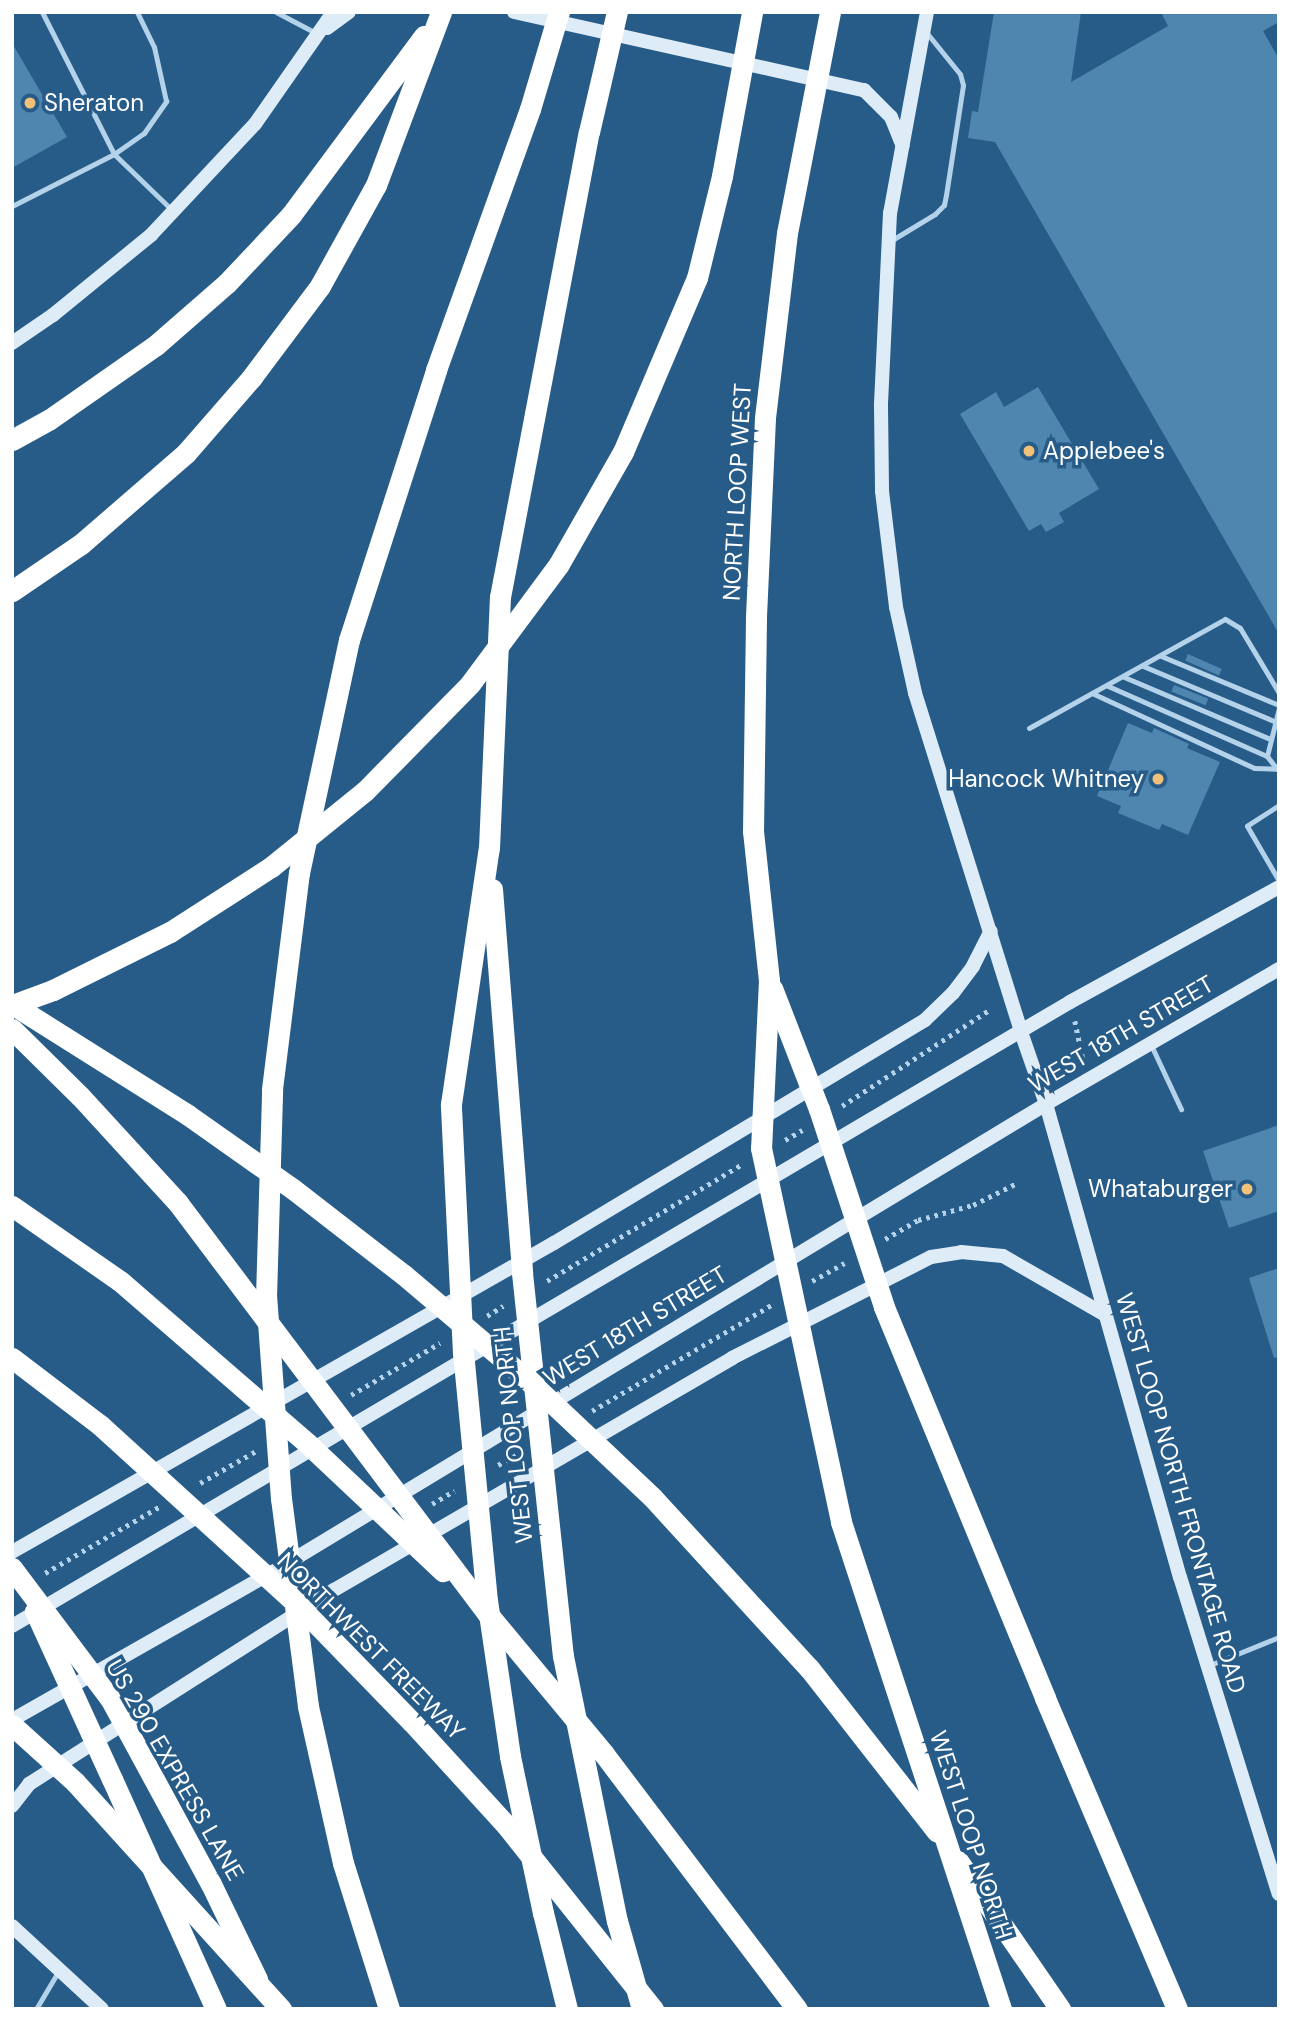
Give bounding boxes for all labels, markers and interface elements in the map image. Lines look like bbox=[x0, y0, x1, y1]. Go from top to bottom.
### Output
place label: Sheraton bbox=[44, 89, 144, 117]
marker: Sheraton bbox=[22, 95, 38, 111]
street label: NORTH LOOP WEST bbox=[717, 382, 757, 602]
place label: Applebee's bbox=[1043, 437, 1165, 465]
marker: Applebee's bbox=[1021, 443, 1037, 459]
place label: Hancock Whitney bbox=[948, 765, 1144, 793]
marker: Hancock Whitney bbox=[1150, 771, 1166, 787]
street label: WEST 18TH STREET bbox=[1023, 969, 1219, 1099]
place label: Whataburger bbox=[1088, 1175, 1233, 1203]
marker: Whataburger bbox=[1239, 1181, 1255, 1197]
street label: WEST 18TH STREET bbox=[538, 1260, 732, 1392]
street label: WEST LOOP NORTH FRONTAGE ROAD bbox=[1110, 1289, 1252, 1697]
street label: WEST LOOP NORTH bbox=[487, 1325, 539, 1545]
street label: NORTHWEST FREEWAY bbox=[271, 1546, 471, 1746]
street label: US 290 EXPRESS LANE bbox=[100, 1654, 250, 1886]
street label: WEST LOOP NORTH bbox=[924, 1727, 1018, 1943]

